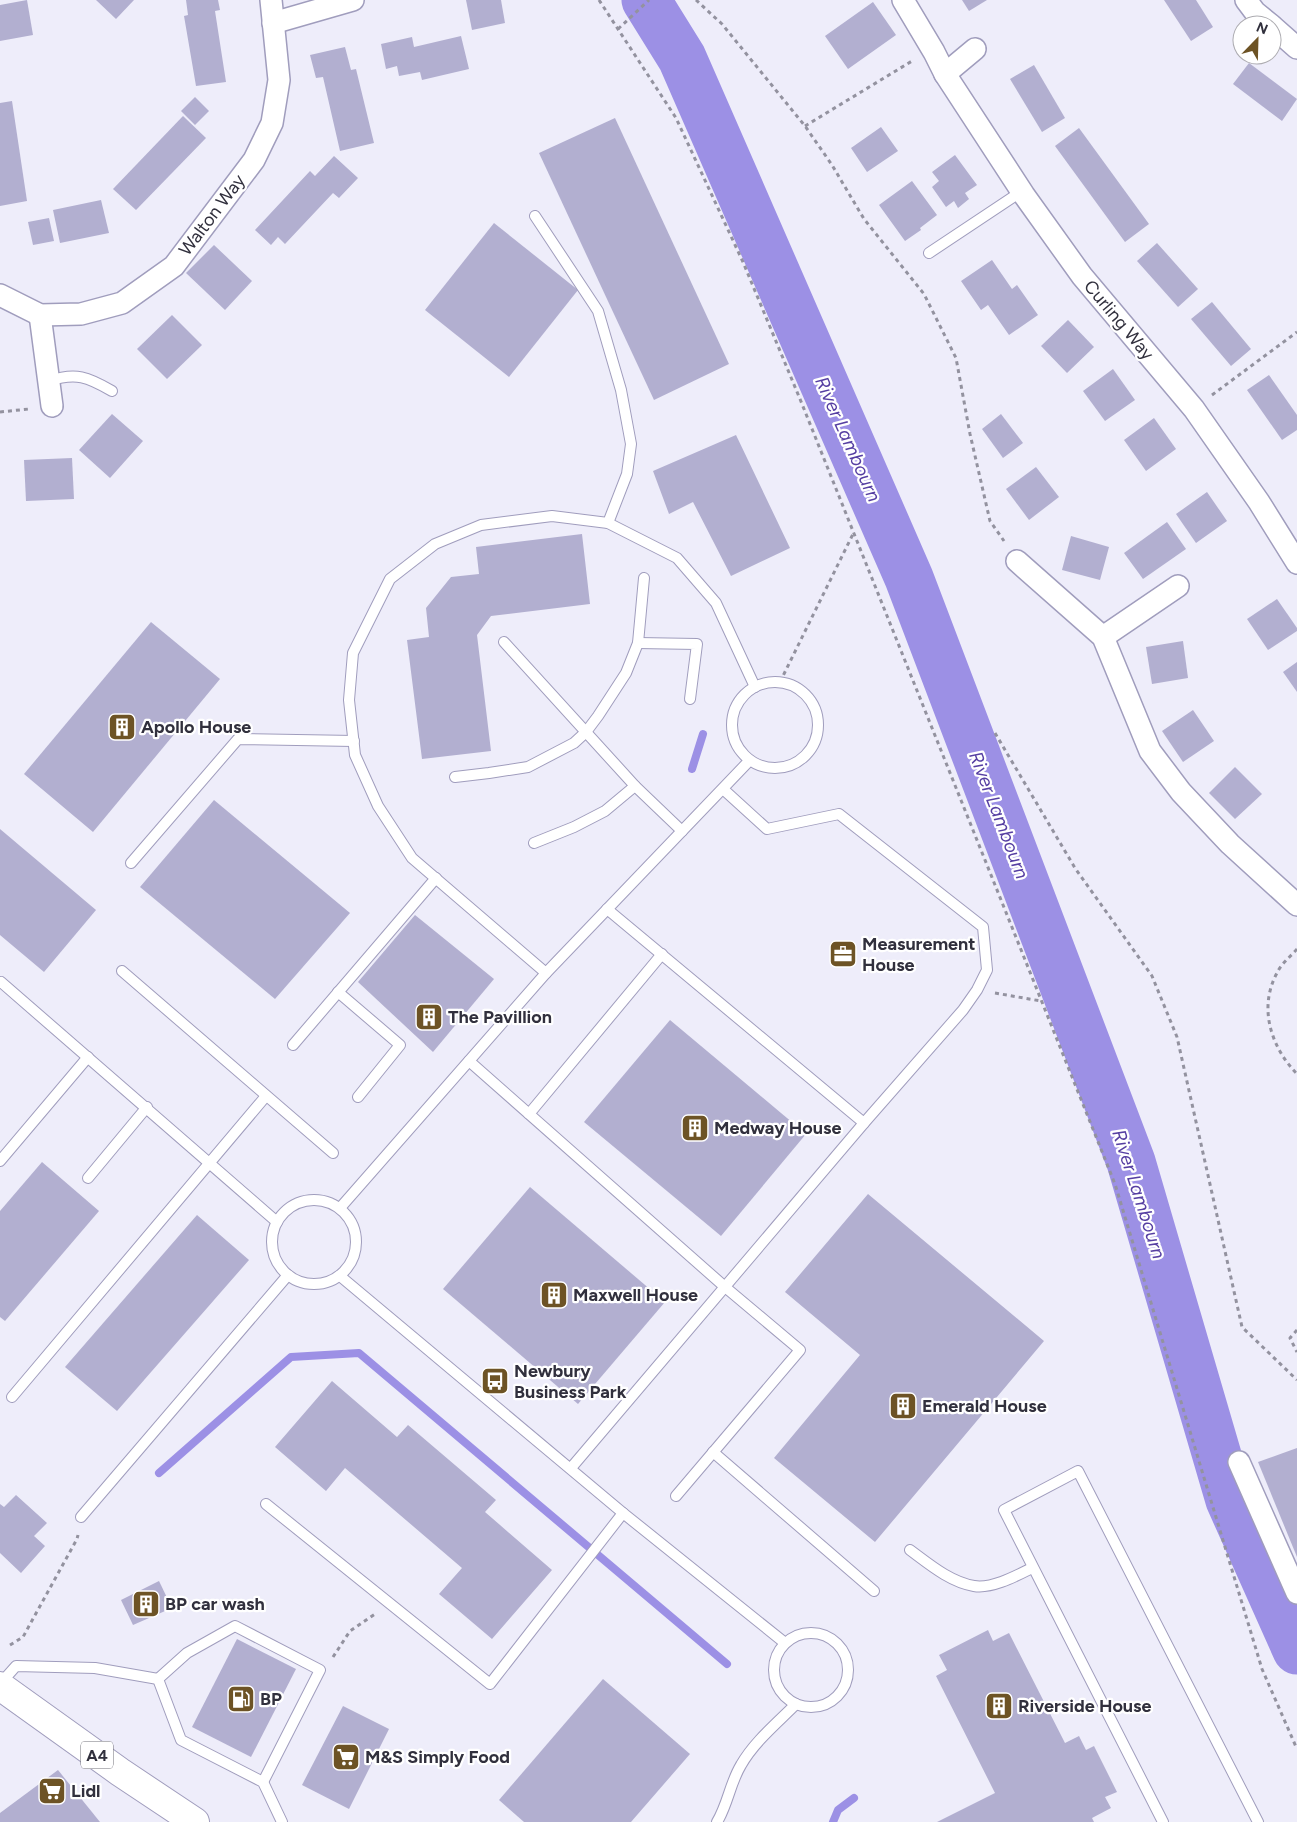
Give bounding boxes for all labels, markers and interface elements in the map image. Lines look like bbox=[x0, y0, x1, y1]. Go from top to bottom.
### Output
north arrow bbox=[1232, 15, 1282, 65]
text: N bbox=[1254, 19, 1270, 38]
street label: Walton Way bbox=[174, 169, 250, 260]
street label: Curling Way bbox=[1079, 276, 1159, 365]
water label: River Lambourn bbox=[810, 373, 886, 506]
building icon: Apollo House bbox=[107, 712, 137, 742]
place label: Apollo House bbox=[141, 716, 251, 738]
water label: River Lambourn bbox=[964, 748, 1034, 882]
place label: Measurement House bbox=[862, 933, 976, 976]
office icon: Measurement House bbox=[828, 939, 858, 969]
building icon: The Pavillion bbox=[414, 1002, 444, 1032]
place label: The Pavillion bbox=[448, 1006, 552, 1028]
building icon: Medway House bbox=[680, 1113, 710, 1143]
place label: Medway House bbox=[714, 1117, 841, 1139]
water label: River Lambourn bbox=[1107, 1126, 1171, 1262]
building icon: Maxwell House bbox=[539, 1280, 569, 1310]
place label: Maxwell House bbox=[573, 1284, 698, 1306]
place label: Newbury Business Park bbox=[514, 1360, 627, 1403]
bus stop icon: Newbury Business Park bbox=[480, 1366, 510, 1396]
building icon: Emerald House bbox=[888, 1391, 918, 1421]
place label: Emerald House bbox=[922, 1395, 1047, 1417]
building icon: BP car wash bbox=[131, 1589, 161, 1619]
place label: BP car wash bbox=[165, 1593, 265, 1615]
fuel station icon: BP bbox=[226, 1684, 256, 1714]
place label: BP bbox=[260, 1688, 282, 1710]
building icon: Riverside House bbox=[984, 1691, 1014, 1721]
place label: Riverside House bbox=[1018, 1695, 1151, 1717]
road number: A4 bbox=[81, 1742, 113, 1768]
supermarket icon: M&S Simply Food bbox=[331, 1742, 361, 1772]
place label: M&S Simply Food bbox=[365, 1746, 510, 1768]
supermarket icon: Lidl bbox=[37, 1776, 67, 1806]
place label: Lidl bbox=[71, 1780, 101, 1802]

